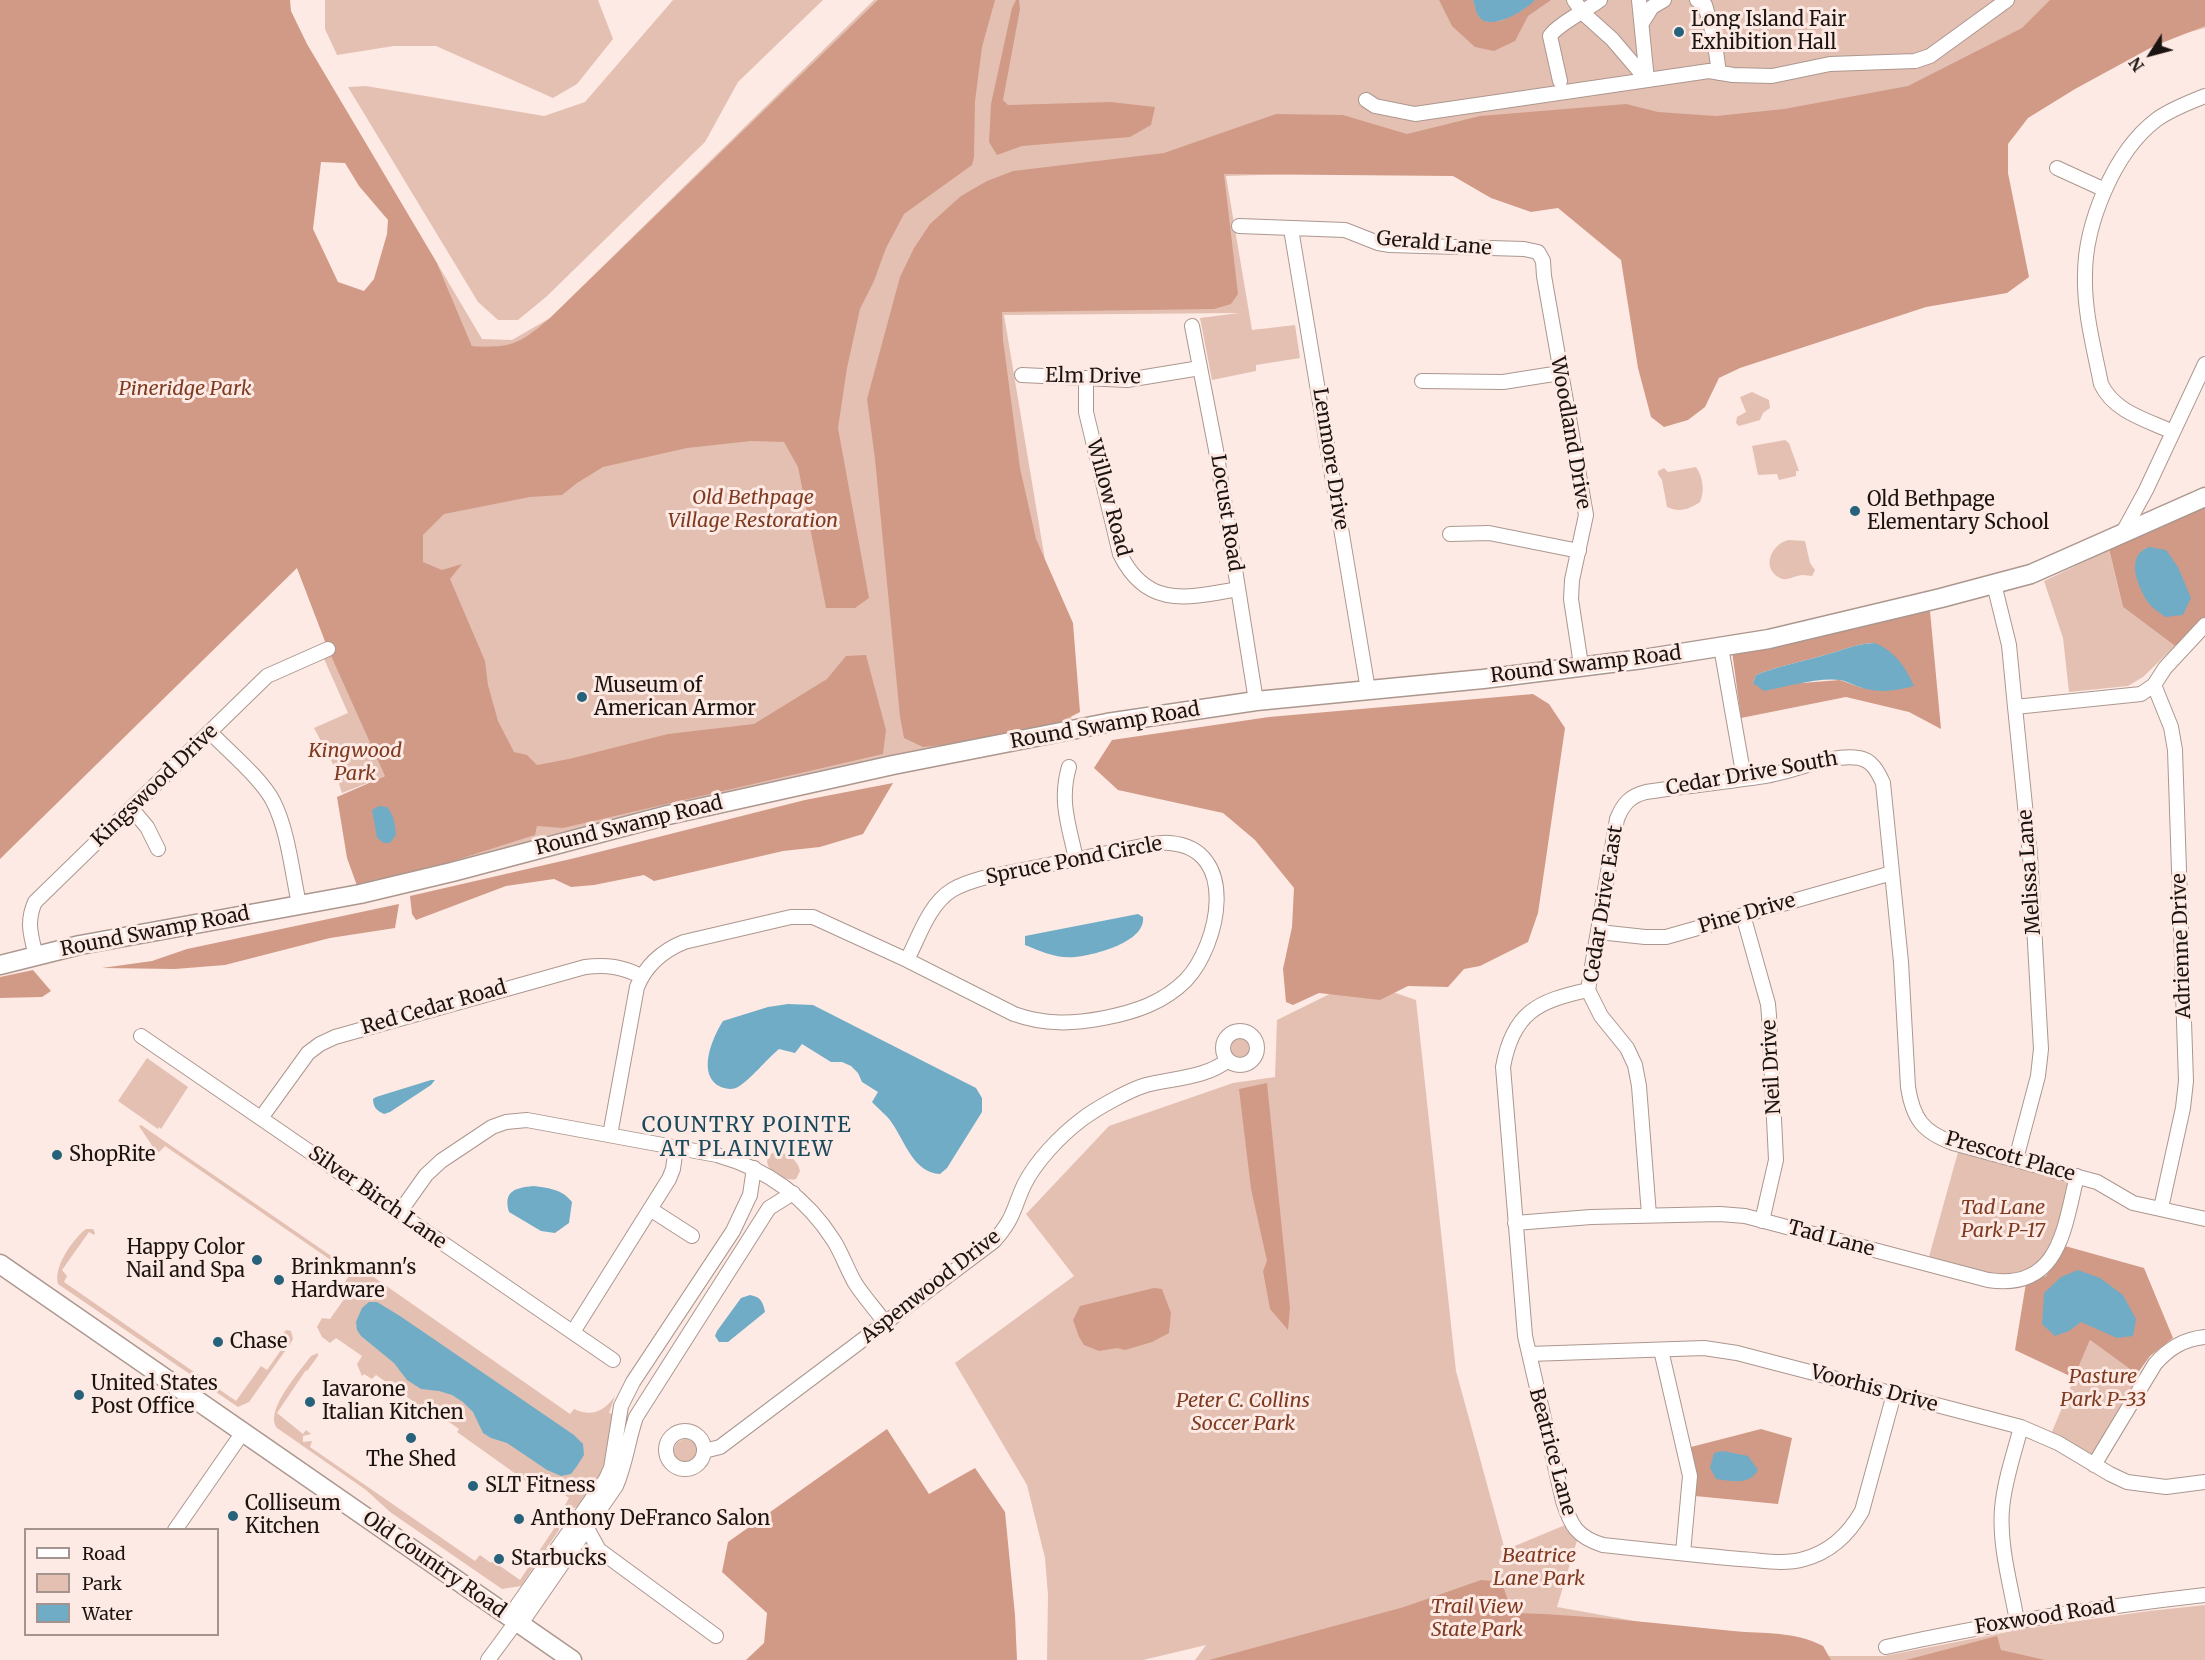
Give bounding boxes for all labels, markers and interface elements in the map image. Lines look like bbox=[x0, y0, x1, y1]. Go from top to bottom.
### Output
place label: Long Island Fair Exhibition Hall bbox=[1691, 8, 1847, 55]
north arrow bbox=[2121, 24, 2181, 84]
marker: Long Island Fair Exhibition Hall bbox=[1672, 25, 1686, 39]
text: N bbox=[2125, 54, 2148, 76]
street label: Gerald Lane bbox=[1375, 227, 1493, 261]
street label: Woodland Drive bbox=[1545, 355, 1595, 511]
street label: Elm Drive bbox=[1045, 364, 1141, 390]
park label: Pineridge Park bbox=[118, 377, 252, 401]
street label: Lenmore Drive bbox=[1307, 386, 1353, 532]
street label: Willow Road bbox=[1081, 437, 1135, 559]
street label: Locust Road bbox=[1205, 453, 1247, 573]
park label: Old Bethpage Village Restoration bbox=[668, 486, 838, 533]
place label: Old Bethpage Elementary School bbox=[1867, 488, 2049, 535]
marker: Old Bethpage Elementary School bbox=[1848, 504, 1862, 518]
street label: Round Swamp Road bbox=[1489, 641, 1683, 689]
place label: Museum of American Armor bbox=[594, 674, 756, 721]
marker: Museum of American Armor bbox=[575, 690, 589, 704]
street label: Round Swamp Road bbox=[1008, 698, 1202, 754]
street label: Kingswood Drive bbox=[87, 720, 223, 852]
park label: Kingwood Park bbox=[308, 739, 402, 786]
street label: Cedar Drive South bbox=[1664, 747, 1840, 801]
street label: Round Swamp Road bbox=[533, 791, 725, 861]
street label: Melissa Lane bbox=[2014, 809, 2046, 935]
street label: Cedar Drive East bbox=[1580, 824, 1628, 984]
street label: Spruce Pond Circle bbox=[984, 832, 1164, 890]
street label: Adrienne Drive bbox=[2167, 873, 2197, 1019]
street label: Pine Drive bbox=[1696, 889, 1798, 939]
street label: Round Swamp Road bbox=[58, 902, 252, 962]
street label: Red Cedar Road bbox=[359, 976, 509, 1040]
street label: Neil Drive bbox=[1758, 1019, 1786, 1115]
district label: COUNTRY POINTE AT PLAINVIEW bbox=[642, 1113, 852, 1163]
street label: Prescott Place bbox=[1942, 1127, 2078, 1187]
street label: Silver Birch Lane bbox=[303, 1141, 451, 1255]
place label: ShopRite bbox=[69, 1143, 155, 1167]
marker: ShopRite bbox=[50, 1148, 64, 1162]
park label: Tad Lane Park P-17 bbox=[1961, 1196, 2045, 1243]
street label: Tad Lane bbox=[1785, 1216, 1877, 1262]
street label: Aspenwood Drive bbox=[857, 1225, 1005, 1349]
place label: Happy Color Nail and Spa bbox=[126, 1236, 245, 1283]
marker: Happy Color Nail and Spa bbox=[250, 1253, 264, 1267]
place label: Brinkmann's Hardware bbox=[291, 1256, 416, 1303]
marker: Brinkmann's Hardware bbox=[272, 1273, 286, 1287]
place label: Chase bbox=[230, 1330, 287, 1354]
marker: Chase bbox=[211, 1335, 225, 1349]
street label: Voorhis Drive bbox=[1808, 1361, 1940, 1417]
park label: Pasture Park P-33 bbox=[2060, 1365, 2146, 1412]
place label: United States Post Office bbox=[91, 1372, 218, 1419]
place label: Iavarone Italian Kitchen bbox=[322, 1378, 464, 1425]
street label: Beatrice Lane bbox=[1523, 1386, 1581, 1518]
marker: United States Post Office bbox=[72, 1388, 86, 1402]
park label: Peter C. Collins Soccer Park bbox=[1176, 1389, 1310, 1436]
marker: Iavarone Italian Kitchen bbox=[303, 1395, 317, 1409]
marker: The Shed bbox=[404, 1431, 418, 1445]
place label: The Shed bbox=[366, 1448, 456, 1472]
place label: SLT Fitness bbox=[485, 1474, 596, 1498]
marker: SLT Fitness bbox=[466, 1479, 480, 1493]
place label: Colliseum Kitchen bbox=[245, 1492, 341, 1539]
street label: Old Country Road bbox=[358, 1507, 510, 1623]
place label: Anthony DeFranco Salon bbox=[531, 1507, 770, 1531]
marker: Colliseum Kitchen bbox=[226, 1509, 240, 1523]
marker: Anthony DeFranco Salon bbox=[512, 1512, 526, 1526]
legend bbox=[24, 1528, 219, 1636]
text: Road bbox=[82, 1542, 126, 1565]
park label: Beatrice Lane Park bbox=[1493, 1544, 1585, 1591]
place label: Starbucks bbox=[511, 1547, 607, 1571]
marker: Starbucks bbox=[492, 1552, 506, 1566]
text: Park bbox=[82, 1572, 122, 1595]
street label: Foxwood Road bbox=[1973, 1594, 2117, 1640]
park label: Trail View State Park bbox=[1431, 1595, 1523, 1642]
text: Water bbox=[82, 1602, 133, 1625]

